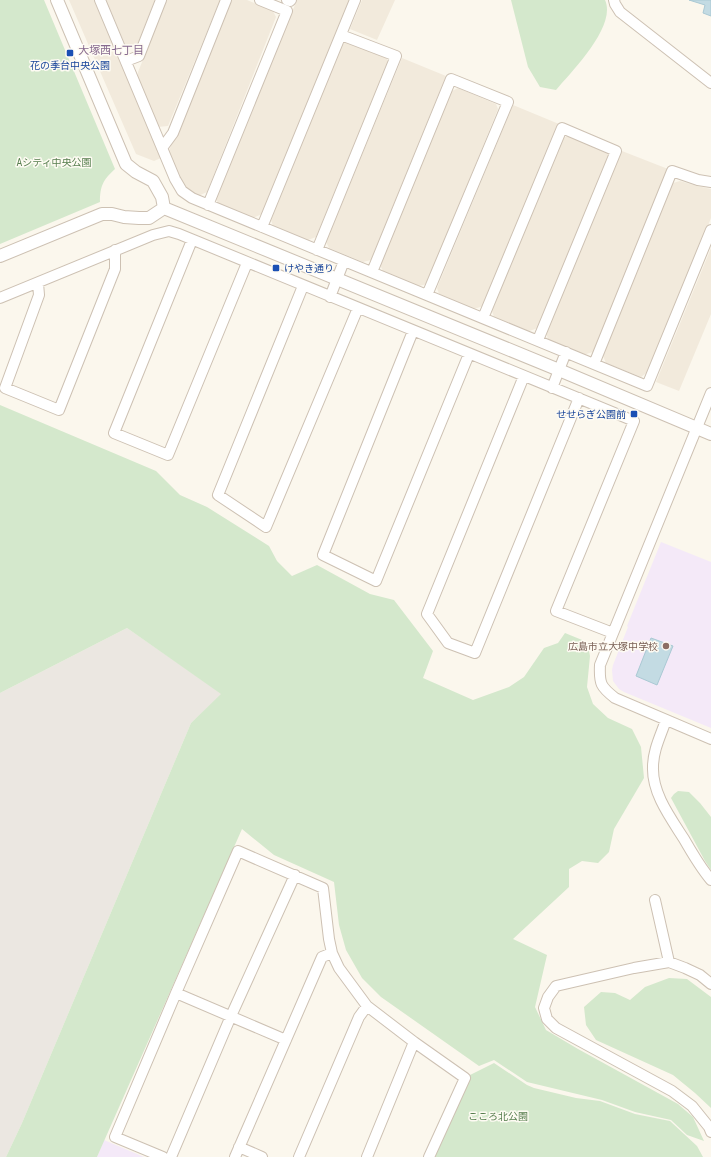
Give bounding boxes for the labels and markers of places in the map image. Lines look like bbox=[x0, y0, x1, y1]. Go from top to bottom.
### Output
marker: 花の季台中央公園 bbox=[65, 48, 75, 58]
place label: 花の季台中央公園 bbox=[30, 60, 110, 71]
marker: けやき通り bbox=[271, 263, 281, 273]
place label: けやき通り bbox=[284, 263, 334, 274]
place label: せせらぎ公園前 bbox=[556, 409, 626, 420]
marker: せせらぎ公園前 bbox=[629, 409, 639, 419]
place label: 広島市立大塚中学校 bbox=[568, 641, 658, 652]
marker: 広島市立大塚中学校 bbox=[661, 641, 671, 651]

